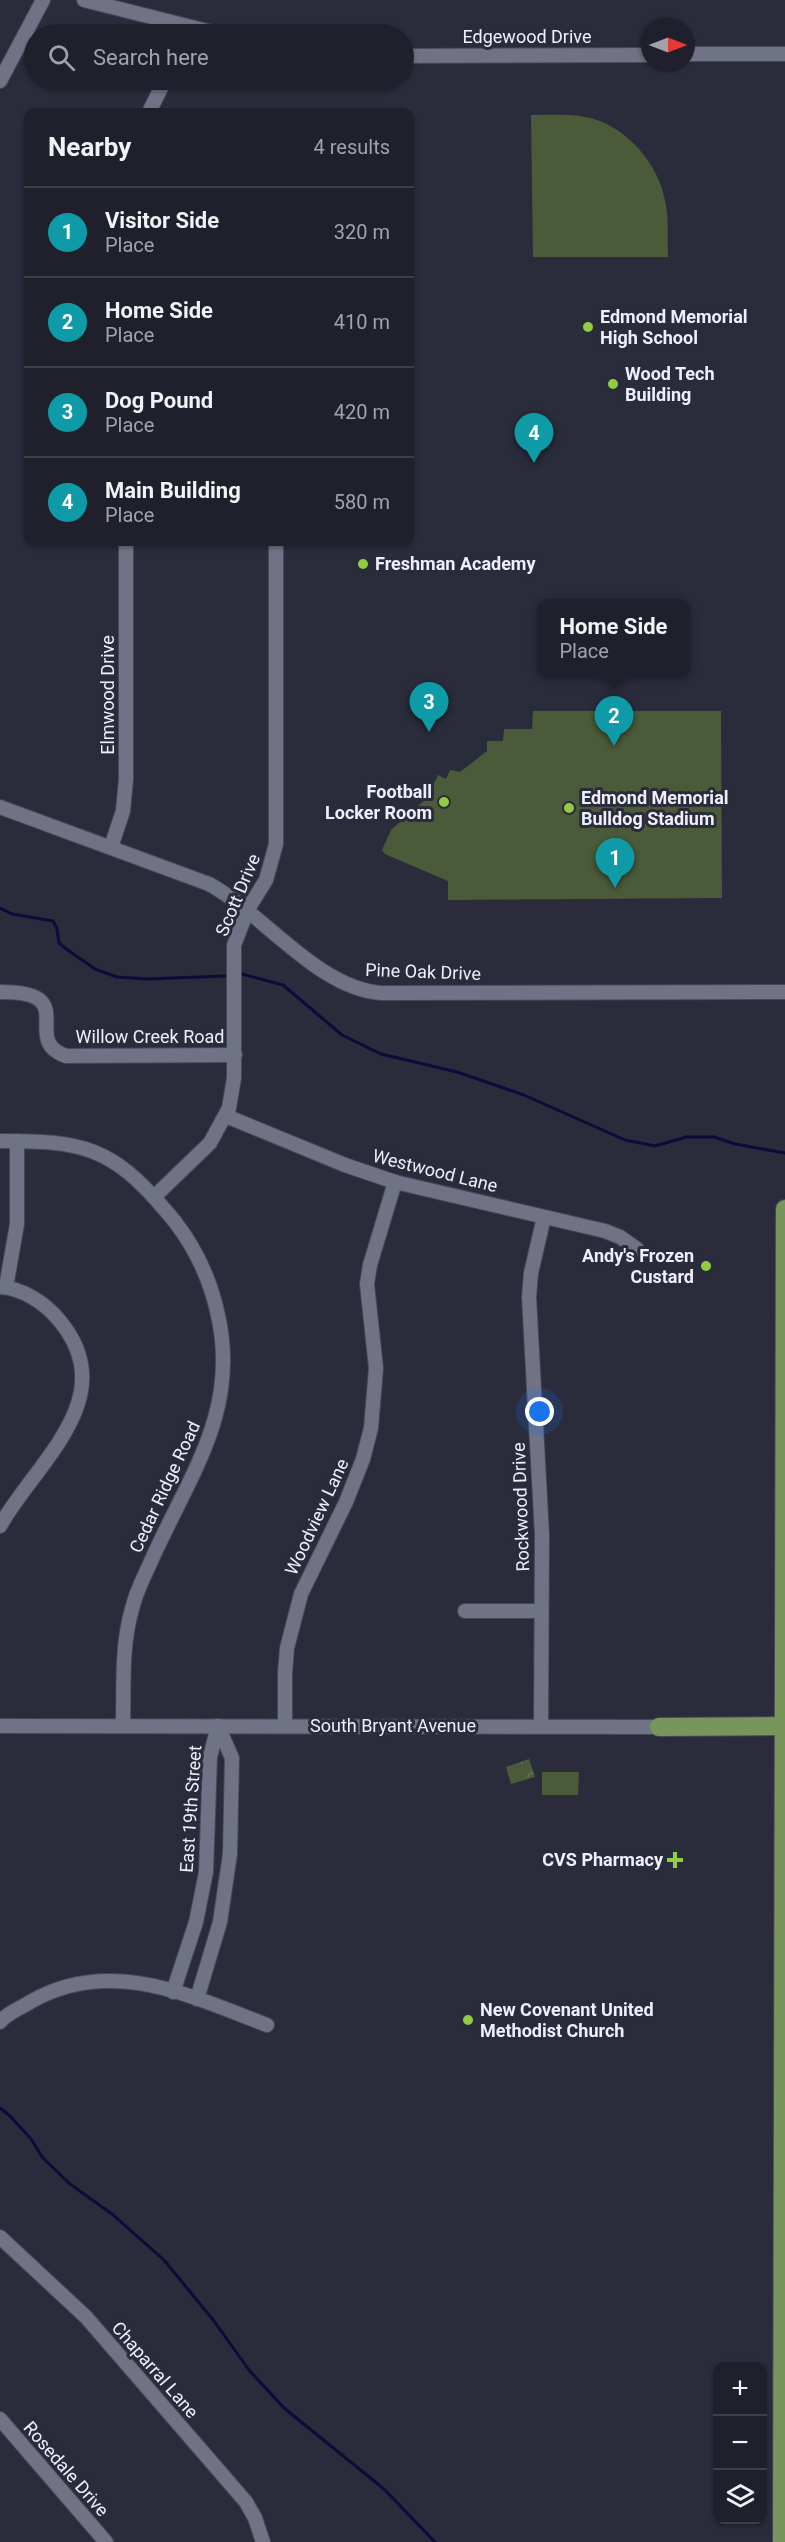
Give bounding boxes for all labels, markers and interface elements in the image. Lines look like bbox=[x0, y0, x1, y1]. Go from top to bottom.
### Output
north arrow bbox=[641, 18, 695, 72]
search box bbox=[24, 24, 414, 90]
street label: Edgewood Drive bbox=[463, 26, 591, 47]
icon: search bbox=[45, 41, 78, 74]
text: Search here bbox=[93, 45, 209, 70]
text: Nearby bbox=[48, 132, 131, 162]
text: 4 results bbox=[314, 135, 390, 159]
text: Visitor Side bbox=[105, 208, 219, 233]
text: 1 bbox=[62, 220, 73, 244]
text: 320 m bbox=[334, 220, 390, 244]
text: Place bbox=[105, 233, 154, 257]
text: Home Side bbox=[105, 298, 213, 323]
place label: Edmond Memorial High School bbox=[600, 306, 748, 348]
text: 2 bbox=[62, 310, 73, 334]
text: 410 m bbox=[334, 310, 390, 334]
marker: Edmond Memorial High School bbox=[581, 320, 595, 334]
text: Place bbox=[105, 323, 154, 347]
place label: Wood Tech Building bbox=[625, 363, 714, 405]
marker: Wood Tech Building bbox=[606, 377, 620, 391]
text: Dog Pound bbox=[105, 388, 213, 413]
text: 3 bbox=[62, 400, 73, 424]
text: 420 m bbox=[334, 400, 390, 424]
text: Place bbox=[105, 413, 154, 437]
pin: 4 bbox=[514, 414, 554, 463]
text: Main Building bbox=[105, 478, 241, 503]
text: 4 bbox=[62, 490, 73, 514]
text: 580 m bbox=[334, 490, 390, 514]
text: Place bbox=[105, 503, 154, 527]
place label: Freshman Academy bbox=[375, 553, 536, 574]
marker: Freshman Academy bbox=[356, 557, 370, 571]
popup bbox=[537, 599, 690, 677]
text: Home Side bbox=[560, 614, 668, 639]
street label: Elmwood Drive bbox=[97, 635, 118, 755]
text: Place bbox=[560, 639, 609, 663]
pin: 3 bbox=[410, 682, 448, 732]
pin: 2 bbox=[594, 696, 634, 746]
place label: Football Locker Room bbox=[325, 781, 432, 823]
place label: Edmond Memorial Bulldog Stadium bbox=[581, 787, 729, 829]
marker: Football Locker Room bbox=[437, 795, 451, 809]
marker: Edmond Memorial Bulldog Stadium bbox=[562, 801, 576, 815]
pin: 1 bbox=[596, 838, 634, 888]
street label: Scott Drive bbox=[211, 851, 264, 939]
street label: Pine Oak Drive bbox=[365, 959, 481, 984]
street label: Willow Creek Road bbox=[76, 1026, 224, 1047]
street label: Westwood Lane bbox=[370, 1145, 500, 1196]
place label: Andy's Frozen Custard bbox=[582, 1245, 694, 1287]
marker: Andy's Frozen Custard bbox=[699, 1259, 713, 1273]
your location bbox=[525, 1397, 554, 1426]
street label: Cedar Ridge Road bbox=[125, 1418, 204, 1556]
street label: Rockwood Drive bbox=[508, 1442, 533, 1572]
street label: Woodview Lane bbox=[280, 1455, 353, 1578]
street label: South Bryant Avenue bbox=[310, 1715, 476, 1736]
street label: East 19th Street bbox=[176, 1744, 205, 1873]
place label: CVS Pharmacy bbox=[542, 1849, 664, 1870]
marker: CVS Pharmacy bbox=[668, 1853, 682, 1867]
place label: New Covenant United Methodist Church bbox=[480, 1999, 654, 2041]
marker: New Covenant United Methodist Church bbox=[461, 2013, 475, 2027]
street label: Chaparral Lane bbox=[108, 2317, 203, 2422]
map controls bbox=[713, 2362, 767, 2524]
button: + bbox=[713, 2362, 767, 2416]
button: − bbox=[713, 2416, 767, 2470]
street label: Rosedale Drive bbox=[19, 2417, 113, 2520]
button: layers bbox=[713, 2470, 767, 2524]

